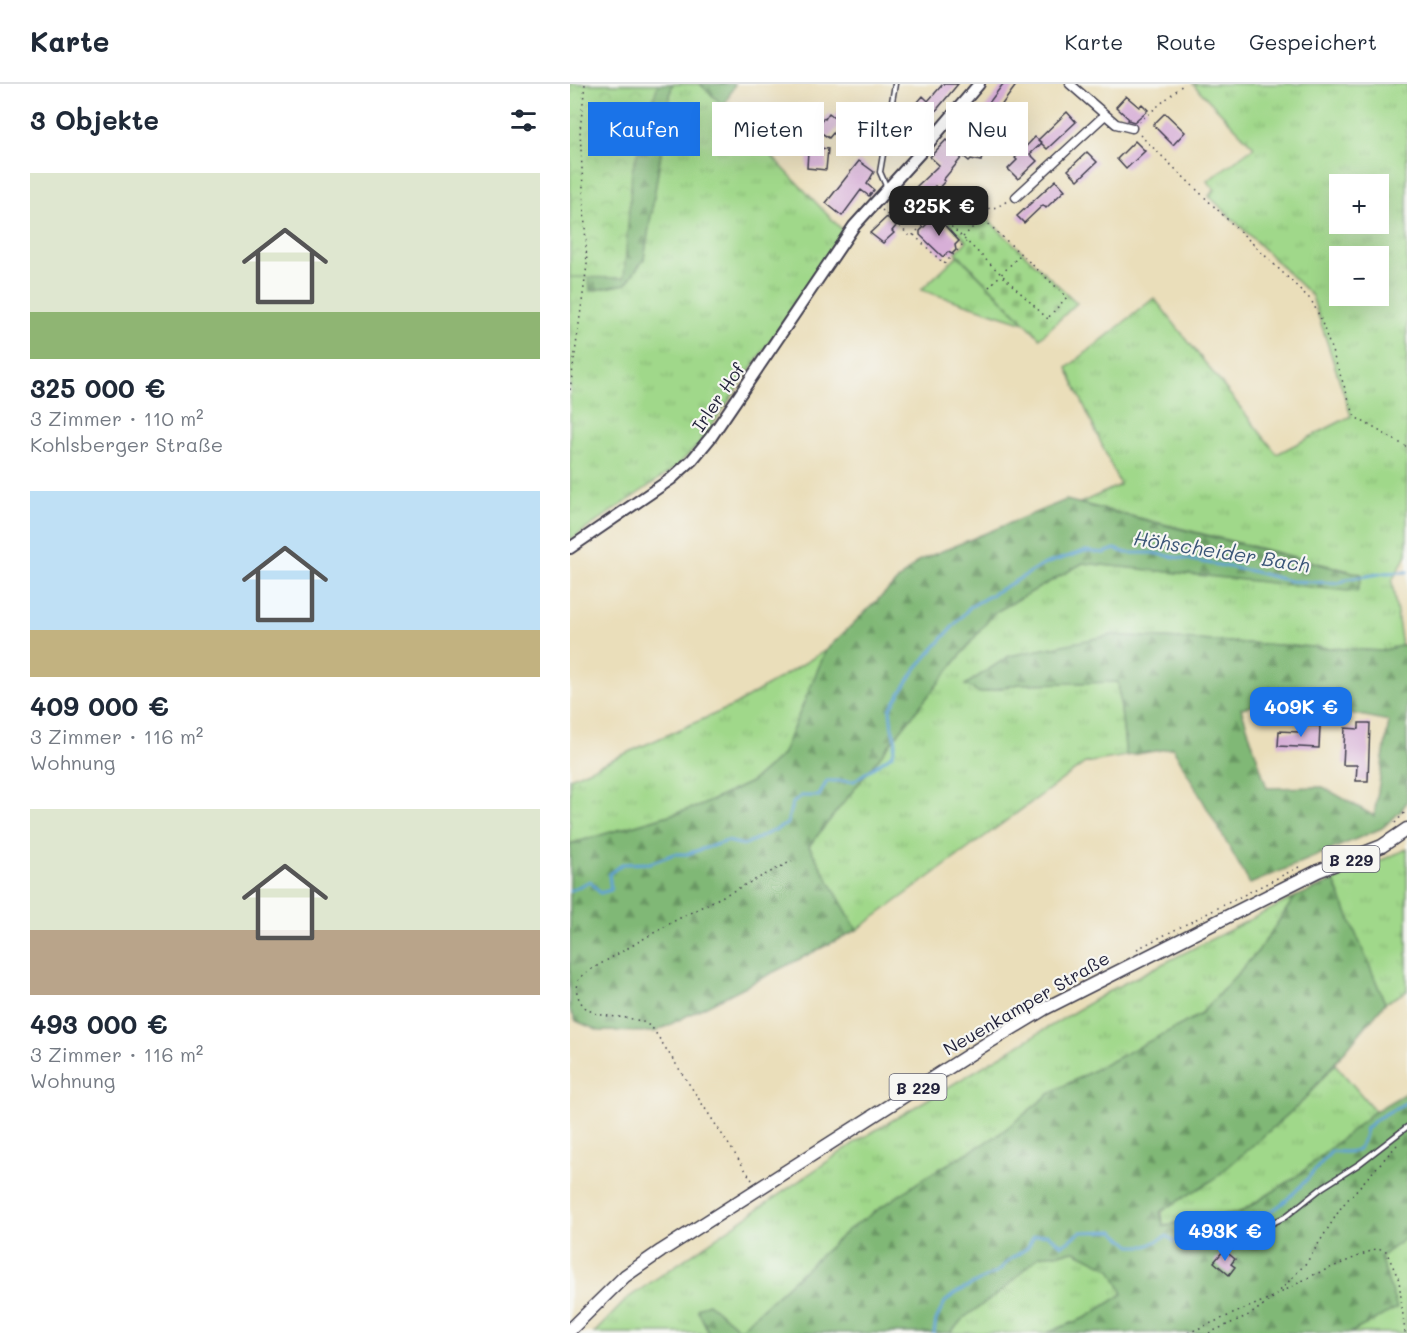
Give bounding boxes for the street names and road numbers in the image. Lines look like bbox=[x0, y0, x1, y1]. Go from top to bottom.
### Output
street label: Irler Hof bbox=[686, 357, 750, 436]
road number: B 229 bbox=[1322, 846, 1380, 872]
street label: Neuenkamper Straße bbox=[938, 946, 1114, 1060]
road number: B 229 bbox=[890, 1074, 946, 1100]

